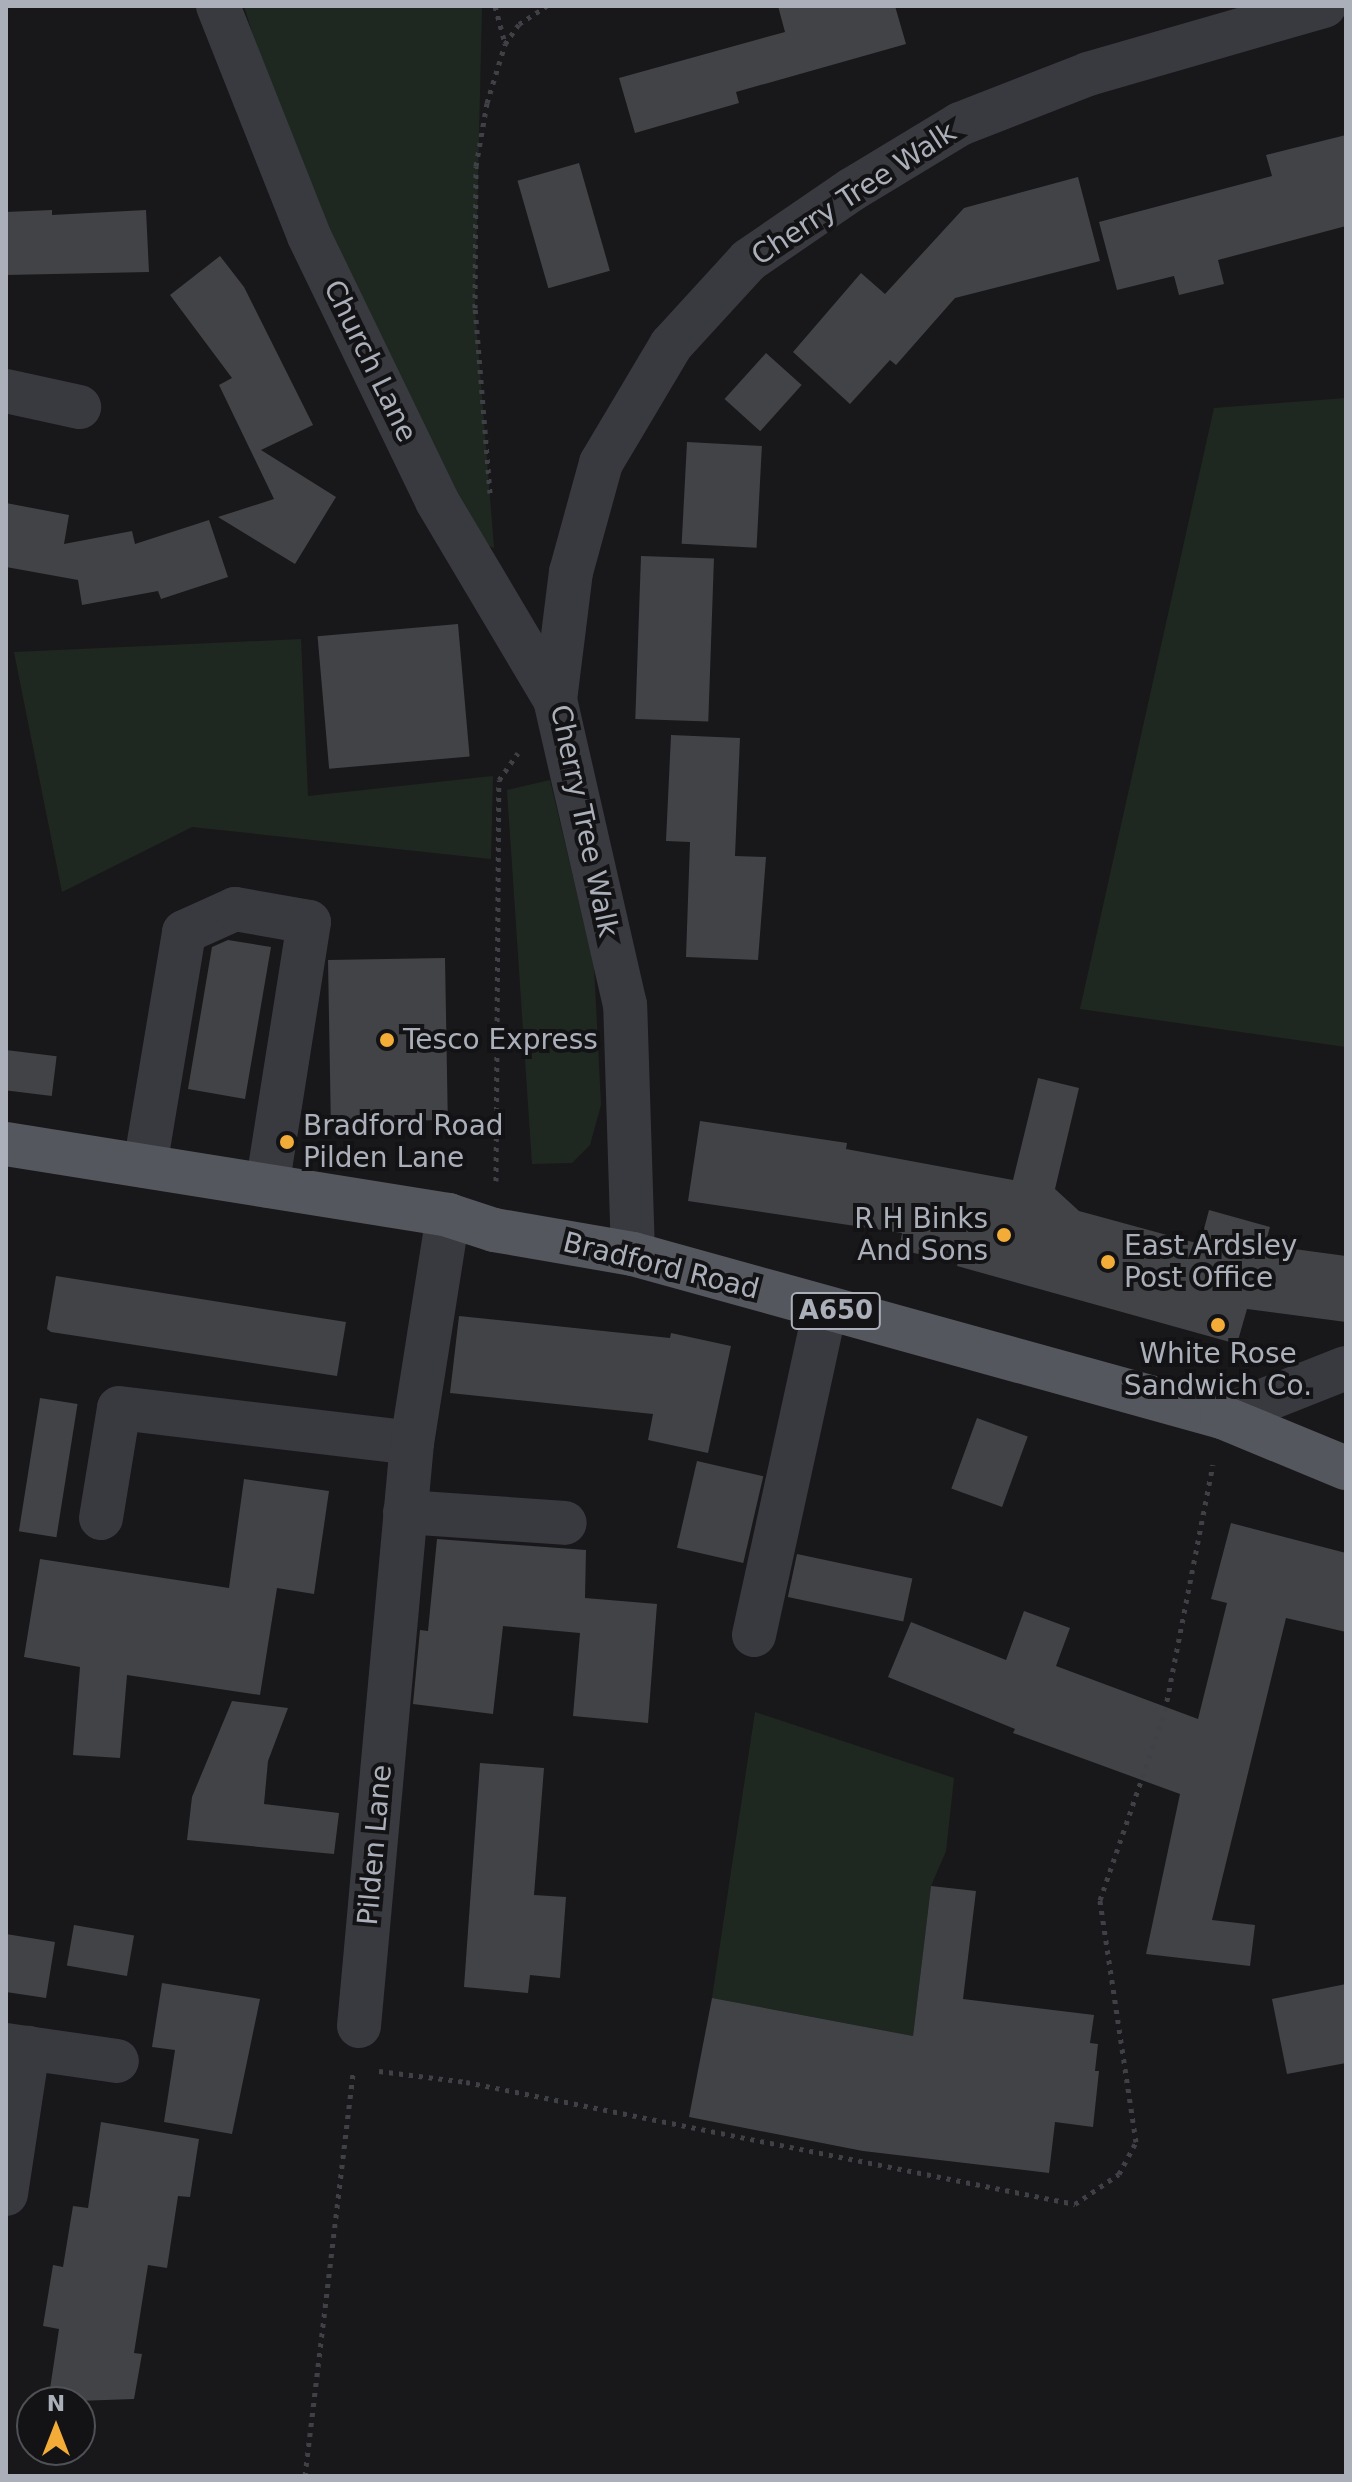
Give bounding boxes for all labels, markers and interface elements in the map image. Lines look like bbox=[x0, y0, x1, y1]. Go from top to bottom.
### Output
street label: Cherry Tree Walk bbox=[746, 115, 962, 273]
street label: Church Lane bbox=[316, 275, 424, 447]
street label: Cherry Tree Walk bbox=[543, 702, 625, 940]
place label: Tesco Express bbox=[403, 1023, 598, 1057]
marker: Tesco Express bbox=[378, 1031, 396, 1049]
place label: Bradford Road Pilden Lane bbox=[303, 1109, 504, 1175]
marker: Bradford Road Pilden Lane bbox=[278, 1133, 296, 1151]
place label: R H Binks And Sons bbox=[854, 1202, 988, 1268]
street label: Bradford Road bbox=[560, 1225, 762, 1307]
marker: R H Binks And Sons bbox=[995, 1226, 1013, 1244]
place label: East Ardsley Post Office bbox=[1124, 1229, 1297, 1295]
marker: East Ardsley Post Office bbox=[1099, 1253, 1117, 1271]
road number: A650 bbox=[790, 1289, 882, 1333]
marker: White Rose Sandwich Co. bbox=[1209, 1316, 1227, 1334]
place label: White Rose Sandwich Co. bbox=[1124, 1337, 1312, 1403]
street label: Pilden Lane bbox=[351, 1763, 399, 1927]
north arrow bbox=[16, 2386, 96, 2466]
text: N bbox=[47, 2391, 65, 2416]

